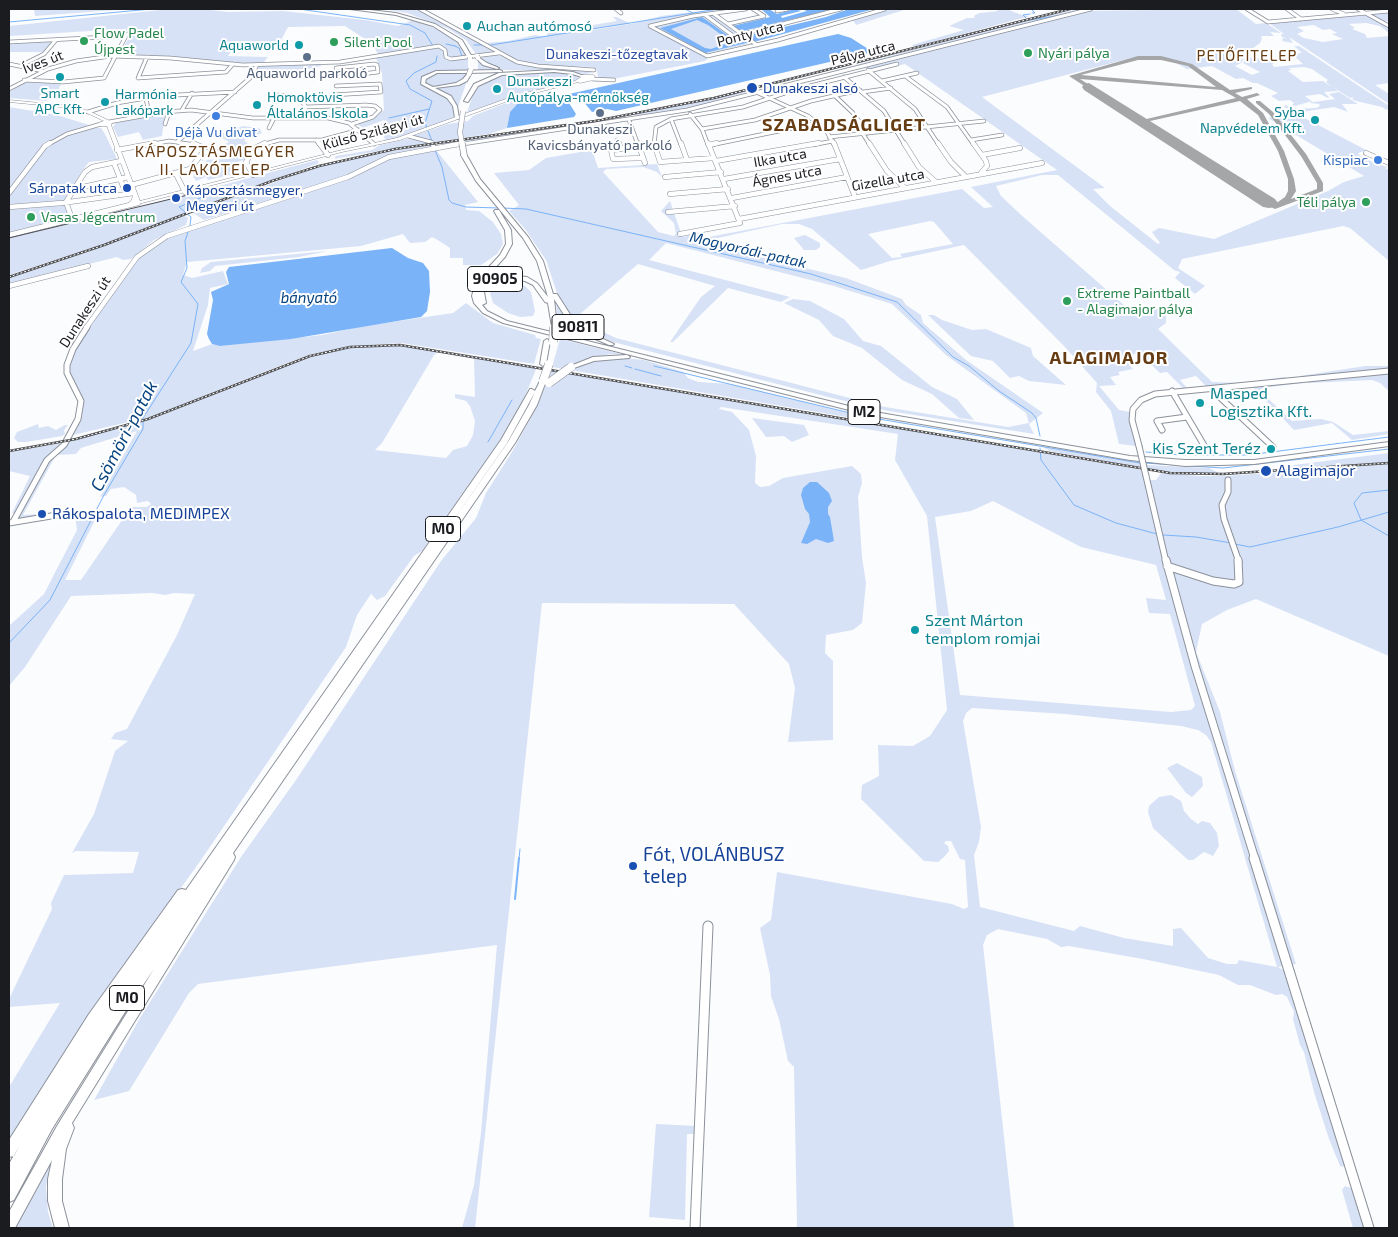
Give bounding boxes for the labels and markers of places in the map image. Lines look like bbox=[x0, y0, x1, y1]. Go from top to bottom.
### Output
place label: Auchan autómosó bbox=[477, 18, 592, 34]
marker: Auchan autómosó bbox=[461, 20, 473, 32]
place label: Flow Padel Újpest bbox=[94, 25, 164, 58]
place label: Silent Pool bbox=[344, 34, 412, 50]
marker: Flow Padel Újpest bbox=[78, 35, 90, 47]
marker: Silent Pool bbox=[328, 36, 340, 48]
place label: Aquaworld bbox=[219, 37, 289, 53]
marker: Aquaworld bbox=[293, 39, 305, 51]
place label: Nyári pálya bbox=[1038, 45, 1110, 61]
marker: Nyári pálya bbox=[1022, 47, 1034, 59]
marker: Aquaworld parkoló bbox=[301, 51, 313, 63]
place label: Aquaworld parkoló bbox=[246, 65, 368, 81]
marker: Smart APC Kft. bbox=[54, 71, 66, 83]
place label: Dunakeszi Autópálya-mérnökség bbox=[507, 73, 649, 105]
place label: Dunakeszi alsó bbox=[763, 80, 858, 96]
marker: Dunakeszi alsó bbox=[745, 81, 759, 95]
marker: Dunakeszi Autópálya-mérnökség bbox=[491, 83, 503, 95]
place label: Smart APC Kft. bbox=[35, 85, 85, 118]
place label: Harmónia Lakópark bbox=[115, 86, 177, 118]
place label: Homoktövis Általános Iskola bbox=[267, 89, 368, 121]
marker: Harmónia Lakópark bbox=[99, 96, 111, 108]
marker: Homoktövis Általános Iskola bbox=[251, 99, 263, 111]
place label: Syba Napvédelem Kft. bbox=[1200, 104, 1305, 136]
marker: Dunakeszi Kavicsbányató parkoló bbox=[594, 107, 606, 119]
marker: Déjà Vu divat bbox=[210, 110, 222, 122]
marker: Syba Napvédelem Kft. bbox=[1309, 114, 1321, 126]
place label: Dunakeszi Kavicsbányató parkoló bbox=[528, 121, 672, 154]
place label: Déjà Vu divat bbox=[175, 124, 257, 140]
place label: Kispiac bbox=[1323, 152, 1368, 168]
marker: Kispiac bbox=[1372, 154, 1384, 166]
place label: Sárpatak utca bbox=[29, 180, 117, 196]
marker: Sárpatak utca bbox=[121, 182, 133, 194]
place label: Káposztásmegyer, Megyeri út bbox=[186, 182, 303, 214]
marker: Káposztásmegyer, Megyeri út bbox=[170, 192, 182, 204]
place label: Téli pálya bbox=[1296, 194, 1356, 210]
marker: Téli pálya bbox=[1360, 196, 1372, 208]
place label: Vasas Jégcentrum bbox=[41, 209, 155, 225]
marker: Vasas Jégcentrum bbox=[25, 211, 37, 223]
place label: Extreme Paintball - Alagimajor pálya bbox=[1077, 285, 1193, 318]
marker: Extreme Paintball - Alagimajor pálya bbox=[1061, 295, 1073, 307]
place label: Masped Logisztika Kft. bbox=[1210, 384, 1312, 422]
marker: Masped Logisztika Kft. bbox=[1194, 397, 1206, 409]
place label: Kis Szent Teréz bbox=[1152, 439, 1261, 459]
marker: Kis Szent Teréz bbox=[1265, 443, 1277, 455]
place label: Alagimajor bbox=[1277, 461, 1356, 481]
marker: Alagimajor bbox=[1259, 464, 1273, 478]
place label: Rákospalota, MEDIMPEX bbox=[52, 504, 230, 524]
marker: Rákospalota, MEDIMPEX bbox=[36, 508, 48, 520]
place label: Szent Márton templom romjai bbox=[925, 611, 1040, 649]
marker: Szent Márton templom romjai bbox=[909, 624, 921, 636]
place label: Fót, VOLÁNBUSZ telep bbox=[643, 844, 784, 888]
marker: Fót, VOLÁNBUSZ telep bbox=[627, 860, 639, 872]

